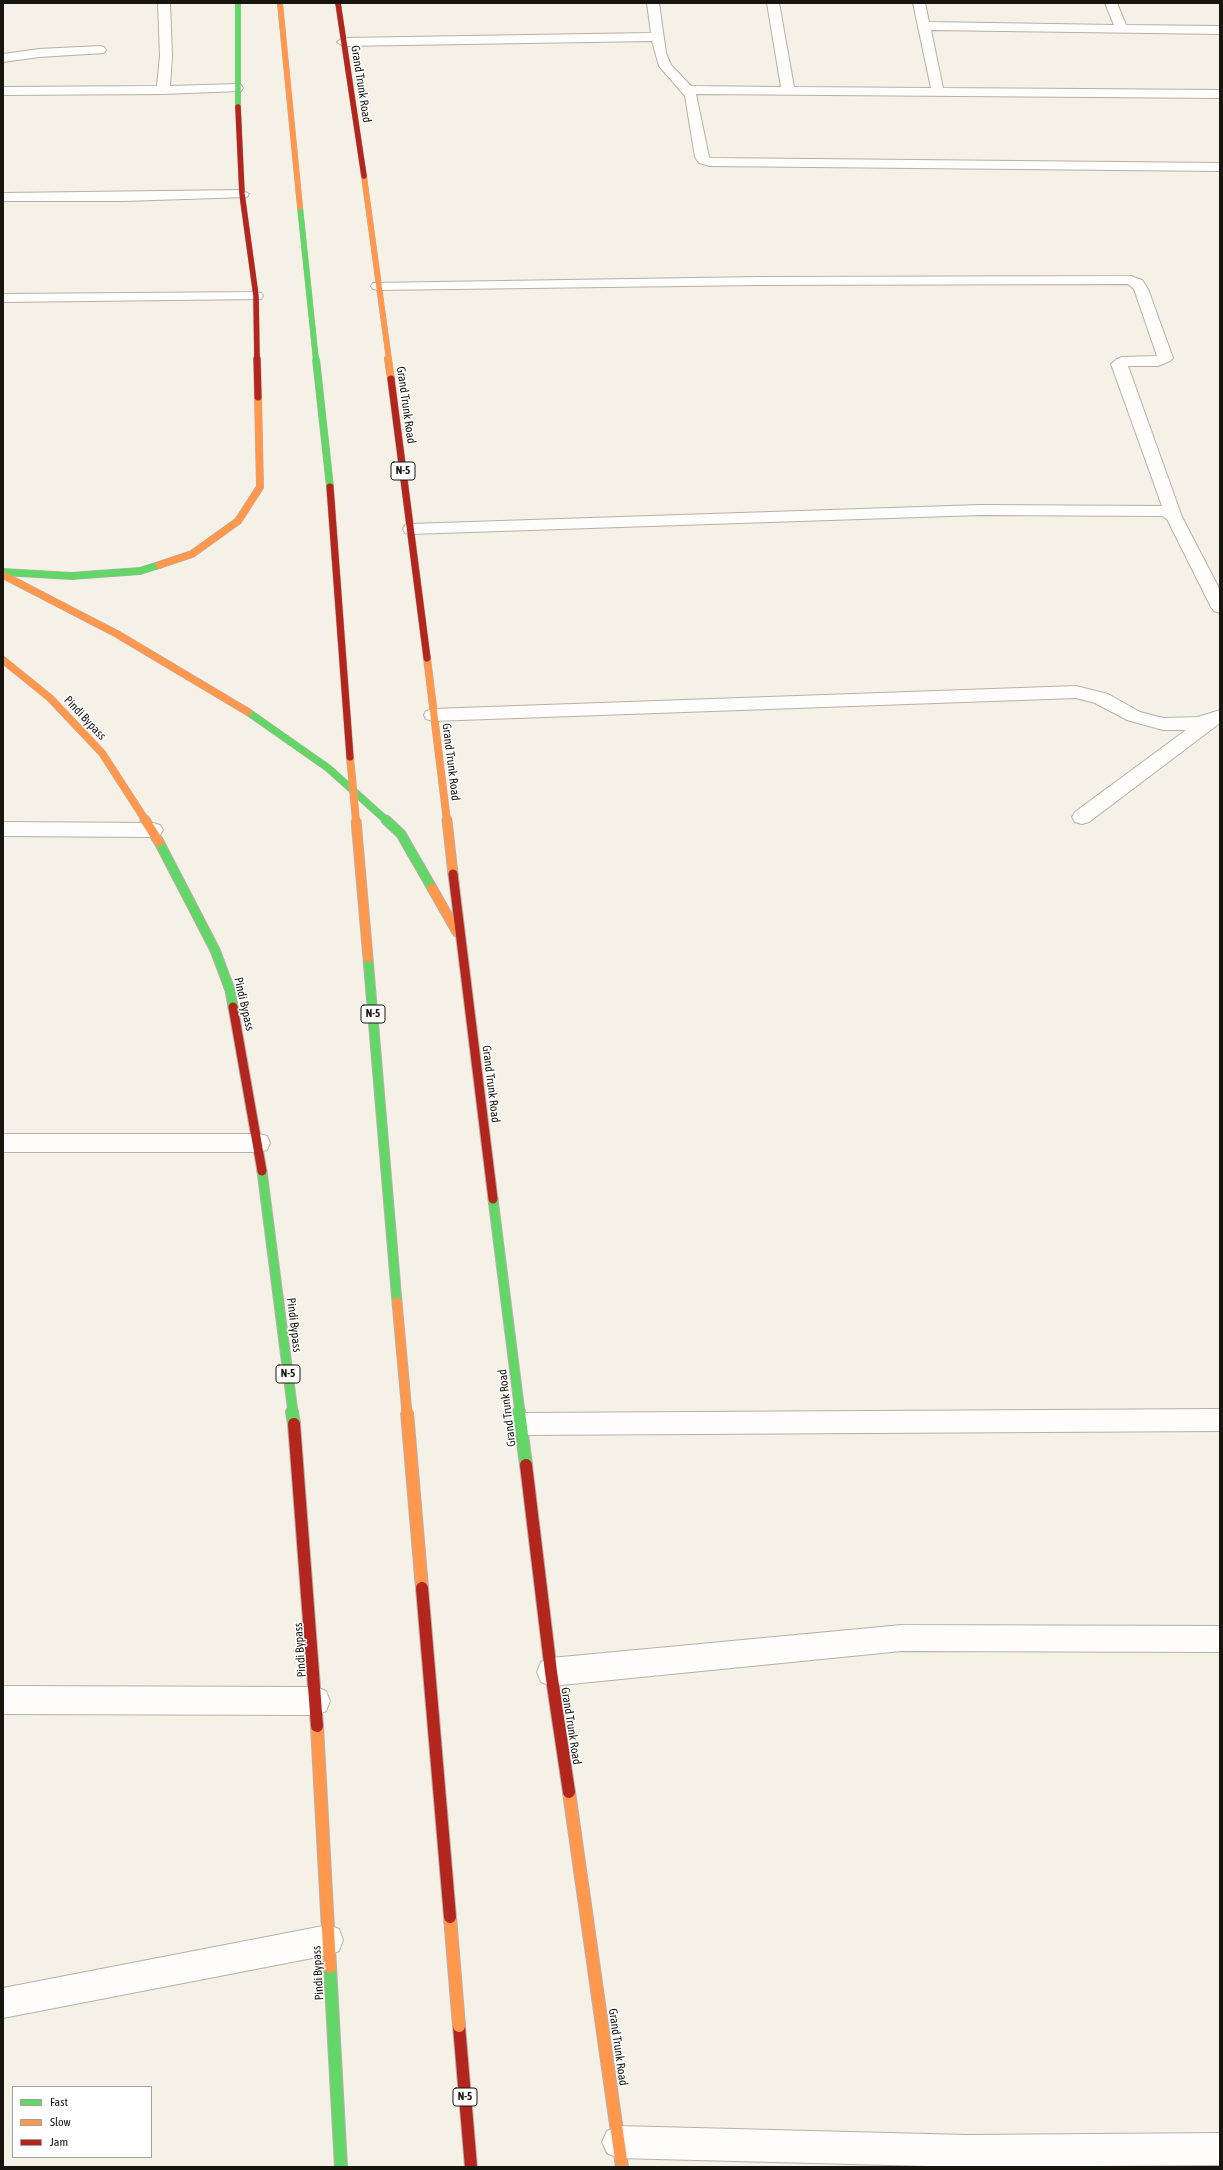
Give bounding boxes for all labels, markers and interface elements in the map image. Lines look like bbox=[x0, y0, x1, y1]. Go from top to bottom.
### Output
street label: Grand Trunk Road bbox=[348, 44, 374, 124]
street label: Grand Trunk Road bbox=[393, 365, 419, 445]
road number: N-5 bbox=[391, 462, 415, 480]
street label: Pindi Bypass bbox=[61, 693, 109, 743]
street label: Grand Trunk Road bbox=[439, 722, 463, 802]
street label: Pindi Bypass bbox=[231, 976, 257, 1032]
road number: N-5 bbox=[361, 1005, 385, 1023]
street label: Grand Trunk Road bbox=[479, 1044, 503, 1124]
street label: Pindi Bypass bbox=[284, 1297, 304, 1353]
road number: N-5 bbox=[276, 1365, 300, 1383]
street label: Grand Trunk Road bbox=[495, 1368, 519, 1448]
street label: Pindi Bypass bbox=[291, 1622, 309, 1678]
street label: Grand Trunk Road bbox=[558, 1686, 584, 1766]
street label: Pindi Bypass bbox=[309, 1945, 327, 2001]
street label: Grand Trunk Road bbox=[605, 2007, 631, 2087]
legend bbox=[12, 2086, 152, 2158]
road number: N-5 bbox=[453, 2088, 477, 2106]
text: Fast bbox=[50, 2095, 68, 2109]
text: Slow bbox=[50, 2115, 71, 2129]
text: Jam bbox=[50, 2135, 68, 2149]

